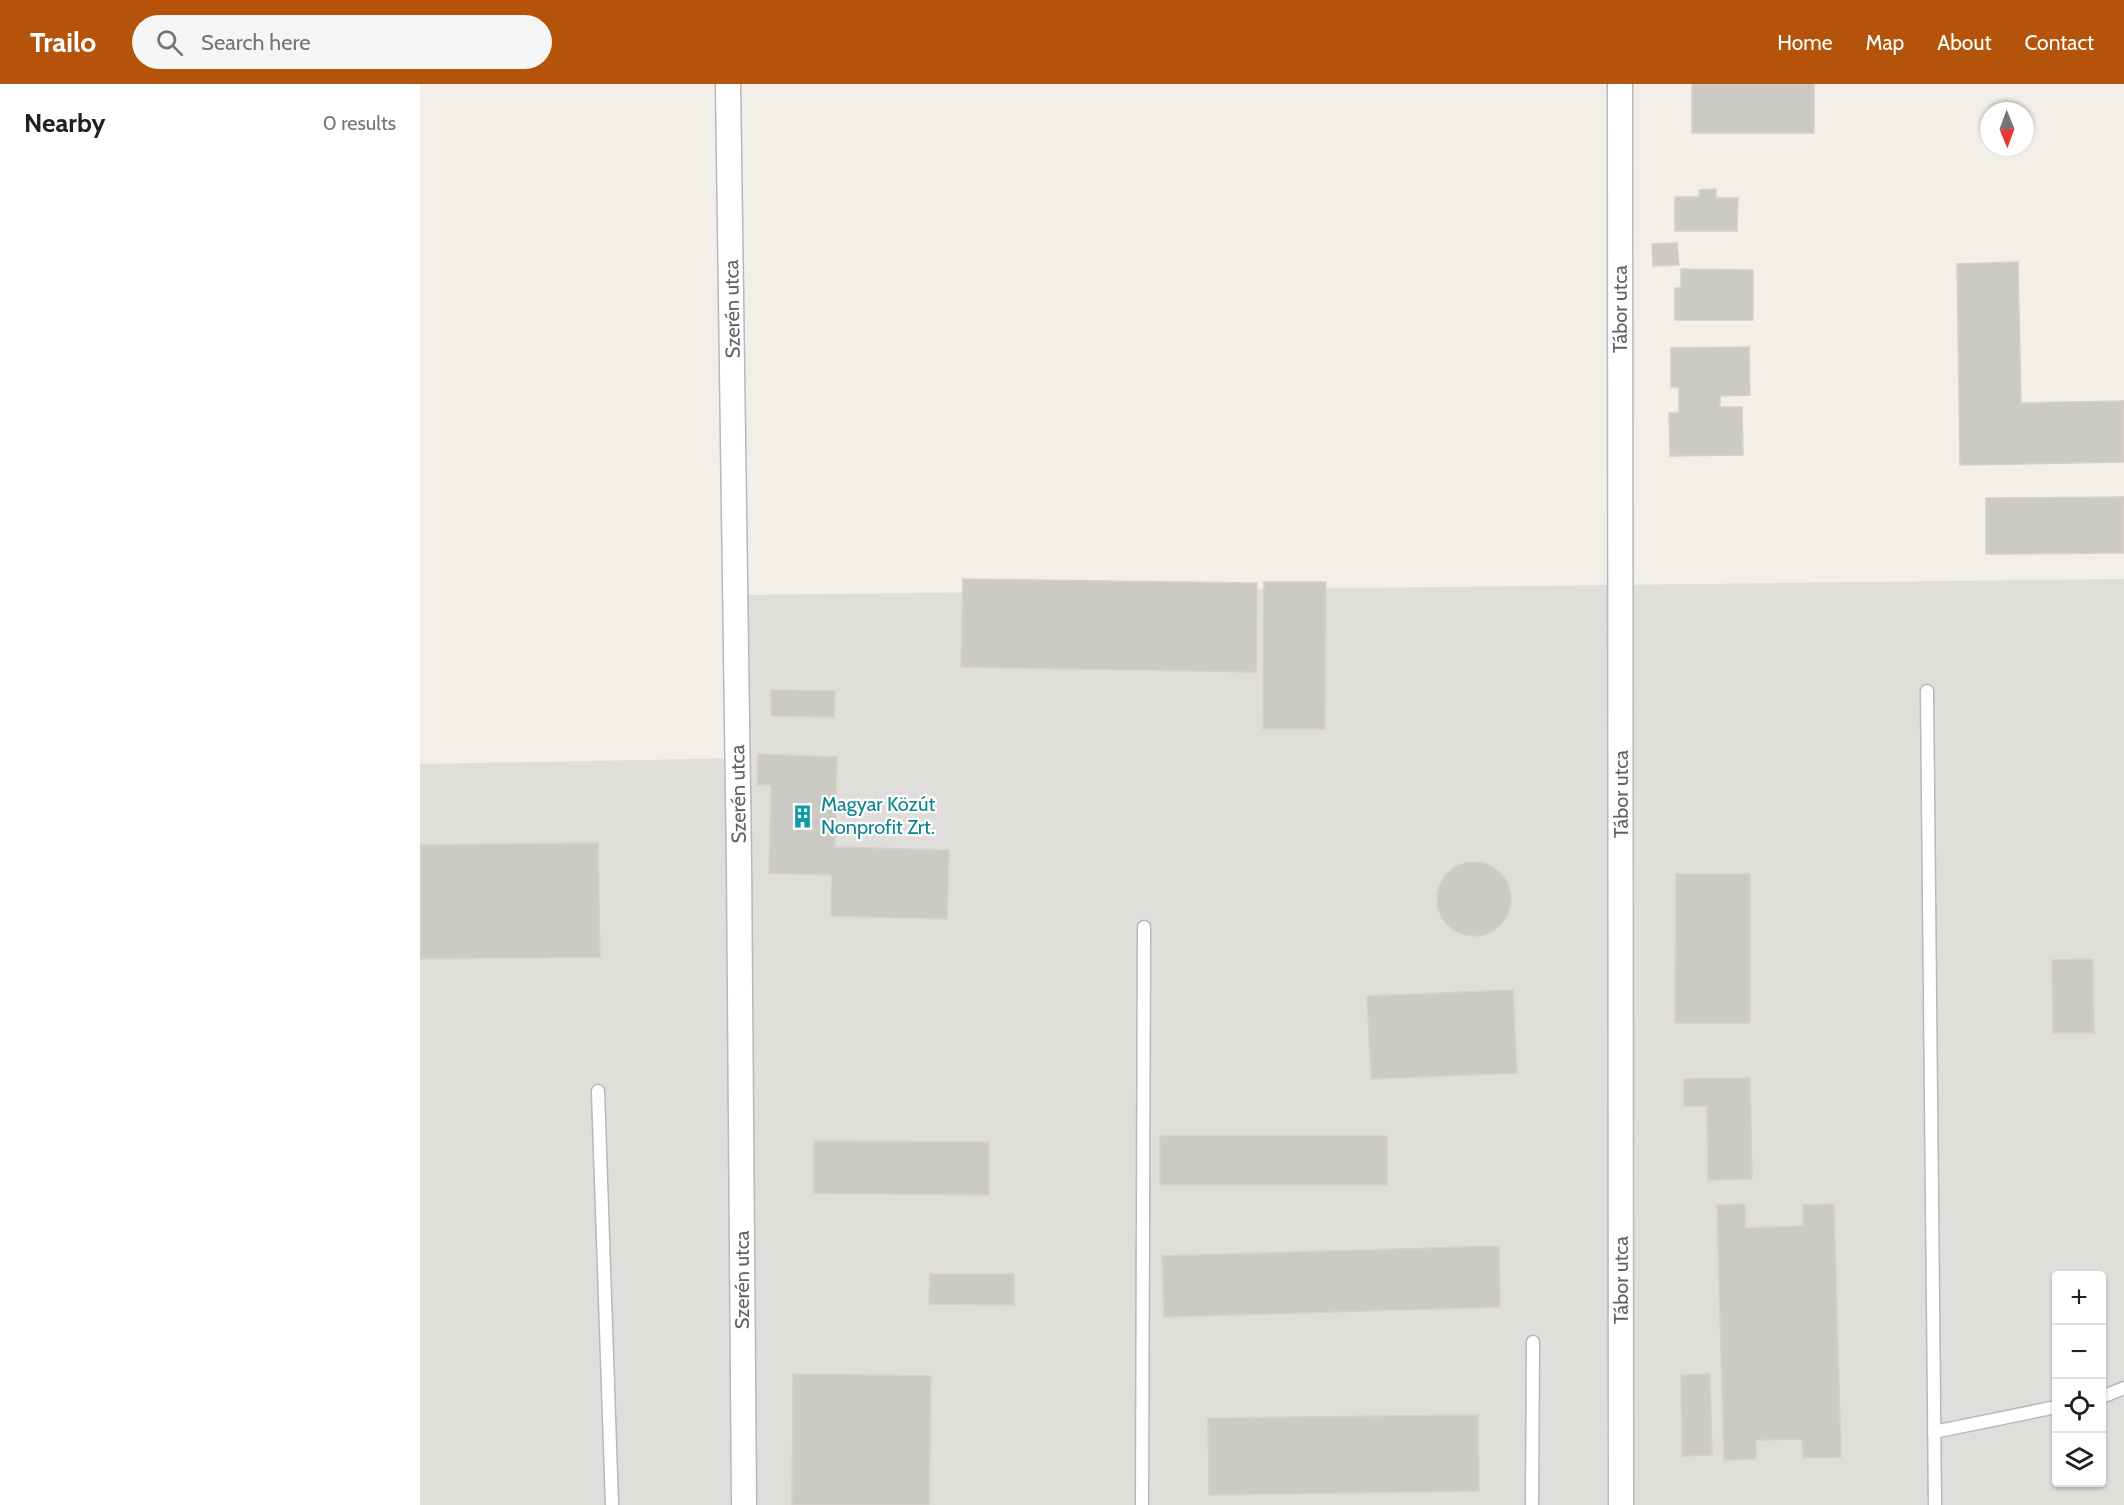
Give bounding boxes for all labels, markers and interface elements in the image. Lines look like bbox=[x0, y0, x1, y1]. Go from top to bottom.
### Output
search box bbox=[132, 15, 552, 69]
text: Trailo bbox=[30, 25, 96, 59]
icon: search bbox=[153, 26, 186, 59]
text: Search here bbox=[201, 29, 310, 56]
text: Home bbox=[1777, 30, 1833, 55]
text: Map bbox=[1866, 30, 1904, 55]
text: About bbox=[1937, 30, 1991, 55]
text: Contact bbox=[2024, 30, 2094, 55]
north arrow bbox=[1980, 102, 2034, 156]
text: Nearby bbox=[24, 107, 105, 139]
text: 0 results bbox=[323, 111, 396, 135]
street label: Szerén utca bbox=[719, 259, 745, 359]
street label: Tábor utca bbox=[1608, 265, 1632, 353]
street label: Szerén utca bbox=[725, 744, 751, 844]
street label: Tábor utca bbox=[1609, 750, 1633, 838]
place label: Magyar Közút Nonprofit Zrt. bbox=[821, 792, 935, 839]
building icon: Magyar Közút Nonprofit Zrt. bbox=[790, 803, 816, 829]
street label: Szerén utca bbox=[730, 1230, 754, 1329]
street label: Tábor utca bbox=[1609, 1236, 1633, 1324]
map controls bbox=[2052, 1271, 2106, 1487]
button: + bbox=[2052, 1271, 2106, 1325]
button: − bbox=[2052, 1325, 2106, 1379]
button: locate bbox=[2052, 1379, 2106, 1433]
button: layers bbox=[2052, 1433, 2106, 1487]

